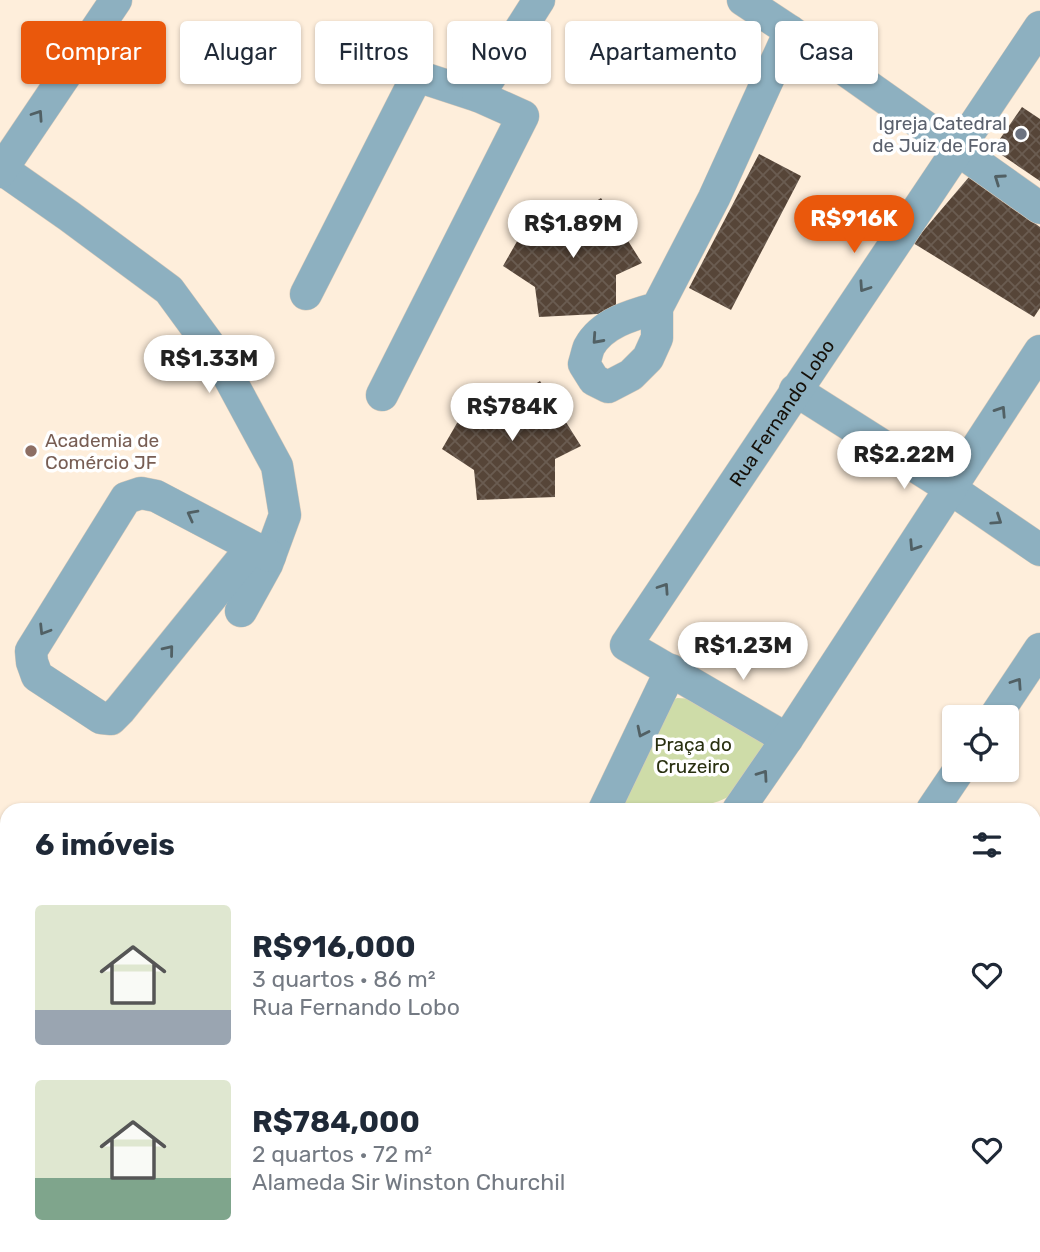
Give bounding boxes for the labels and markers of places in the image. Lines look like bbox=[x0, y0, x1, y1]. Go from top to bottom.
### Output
place label: Igreja Catedral de Juiz de Fora bbox=[872, 112, 1007, 157]
marker: Igreja Catedral de Juiz de Fora bbox=[1013, 126, 1029, 142]
pin: R$916K bbox=[797, 196, 911, 255]
pin: R$1.89M bbox=[508, 201, 638, 260]
pin: R$1.33M bbox=[144, 336, 274, 395]
pin: R$784K bbox=[455, 384, 569, 443]
place label: Academia de Comércio JF bbox=[45, 429, 159, 474]
pin: R$2.22M bbox=[839, 432, 969, 491]
marker: Academia de Comércio JF bbox=[23, 443, 39, 459]
pin: R$1.23M bbox=[678, 622, 808, 682]

